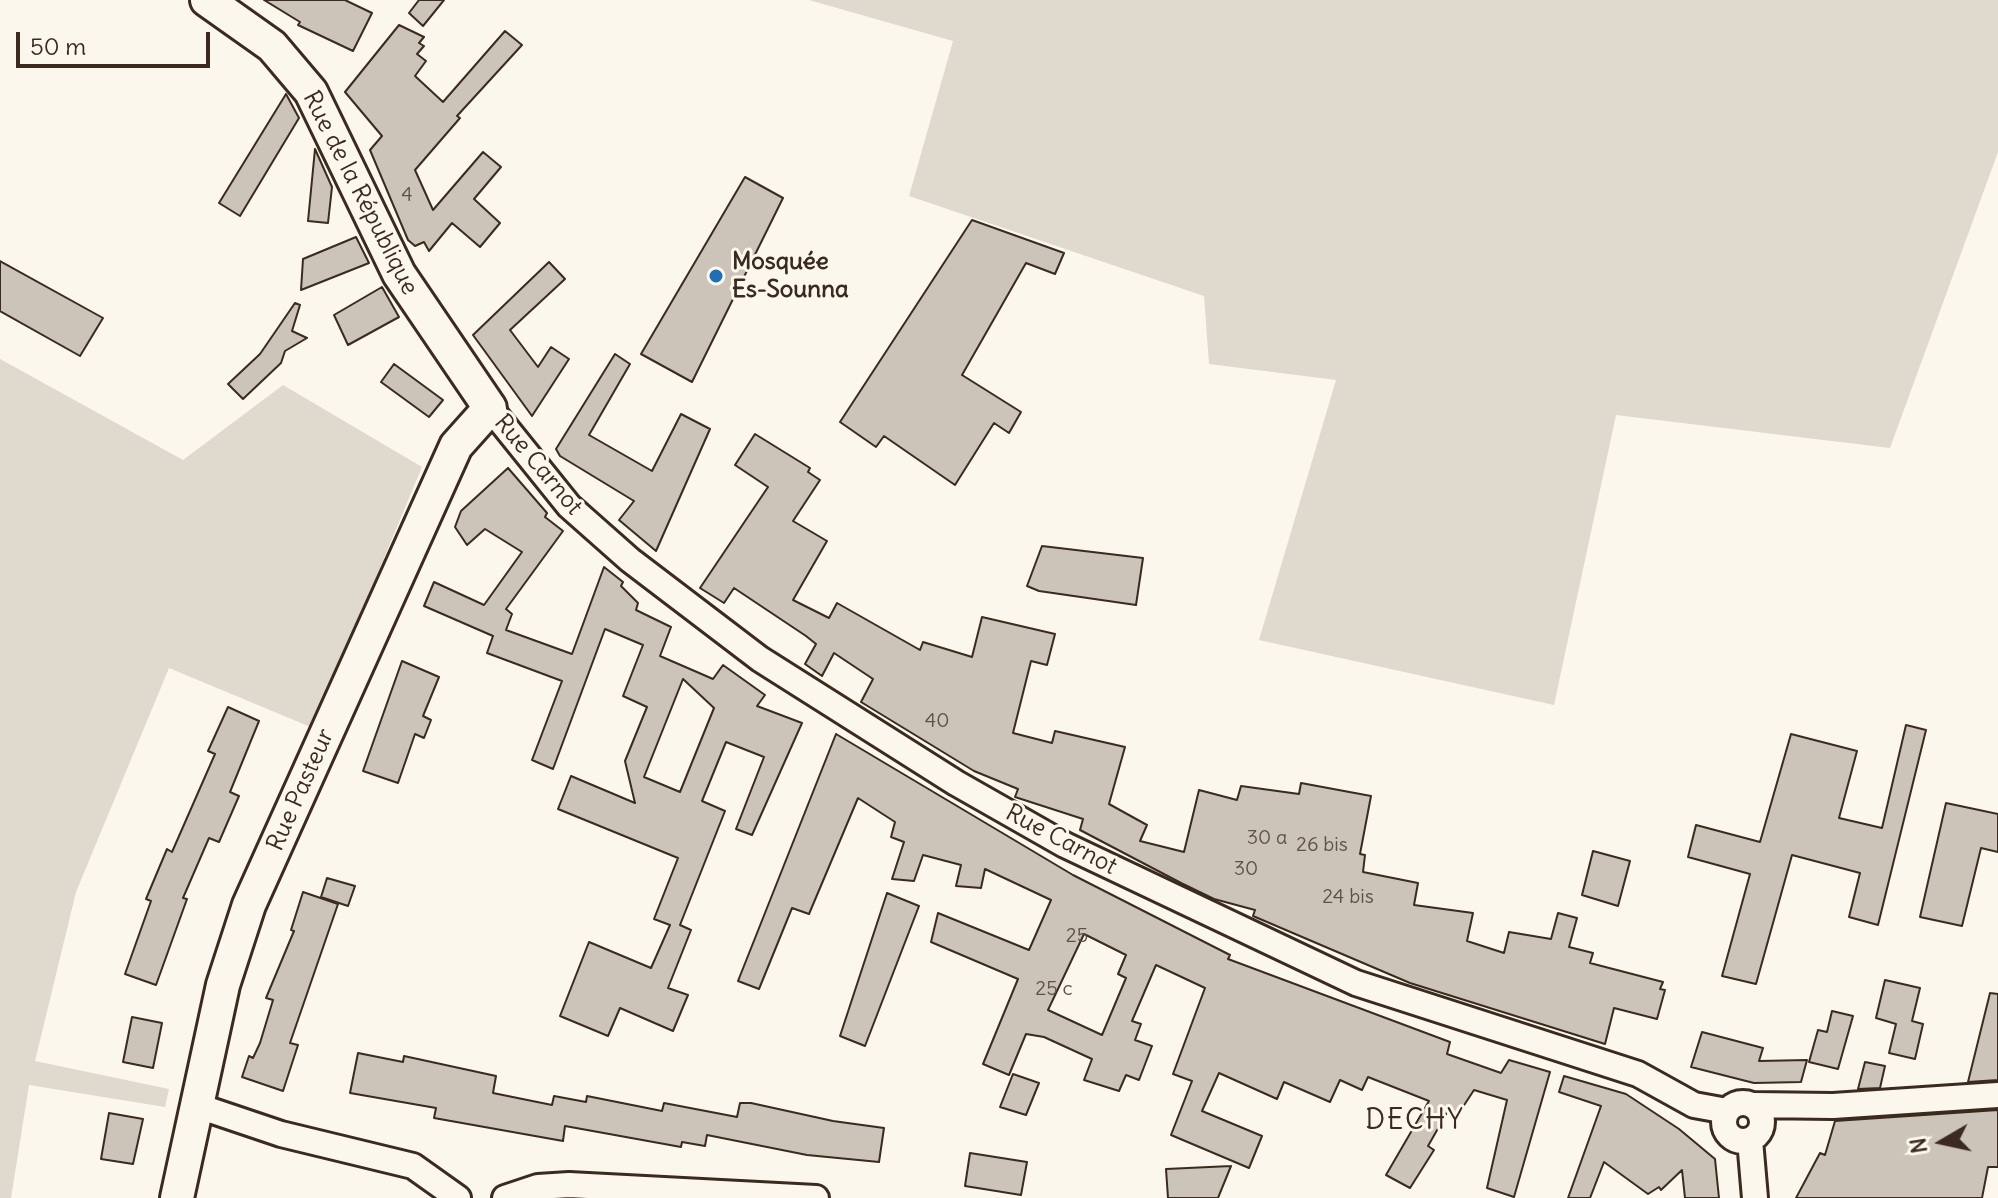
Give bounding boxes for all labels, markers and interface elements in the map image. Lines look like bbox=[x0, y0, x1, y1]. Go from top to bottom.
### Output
scale bar bbox=[20, 16, 214, 66]
text: 50 m bbox=[30, 31, 86, 61]
street label: Rue de la République bbox=[296, 86, 424, 300]
house number: 4 bbox=[401, 183, 413, 207]
place label: Mosquée Es-Sounna bbox=[732, 248, 849, 304]
marker: Mosquée Es-Sounna bbox=[707, 267, 725, 285]
street label: Rue Carnot bbox=[488, 409, 588, 521]
house number: 40 bbox=[925, 709, 949, 733]
street label: Rue Pasteur bbox=[261, 724, 341, 856]
street label: Rue Carnot bbox=[1000, 799, 1122, 881]
house number: 30 a bbox=[1247, 826, 1287, 850]
house number: 26 bis bbox=[1296, 833, 1348, 857]
house number: 30 bbox=[1234, 857, 1258, 881]
house number: 24 bis bbox=[1322, 885, 1374, 909]
house number: 25 bbox=[1066, 924, 1088, 948]
house number: 25 c bbox=[1035, 977, 1073, 1001]
north arrow bbox=[1902, 1102, 1982, 1182]
district label: DECHY bbox=[1365, 1104, 1465, 1138]
text: N bbox=[1903, 1136, 1933, 1155]

